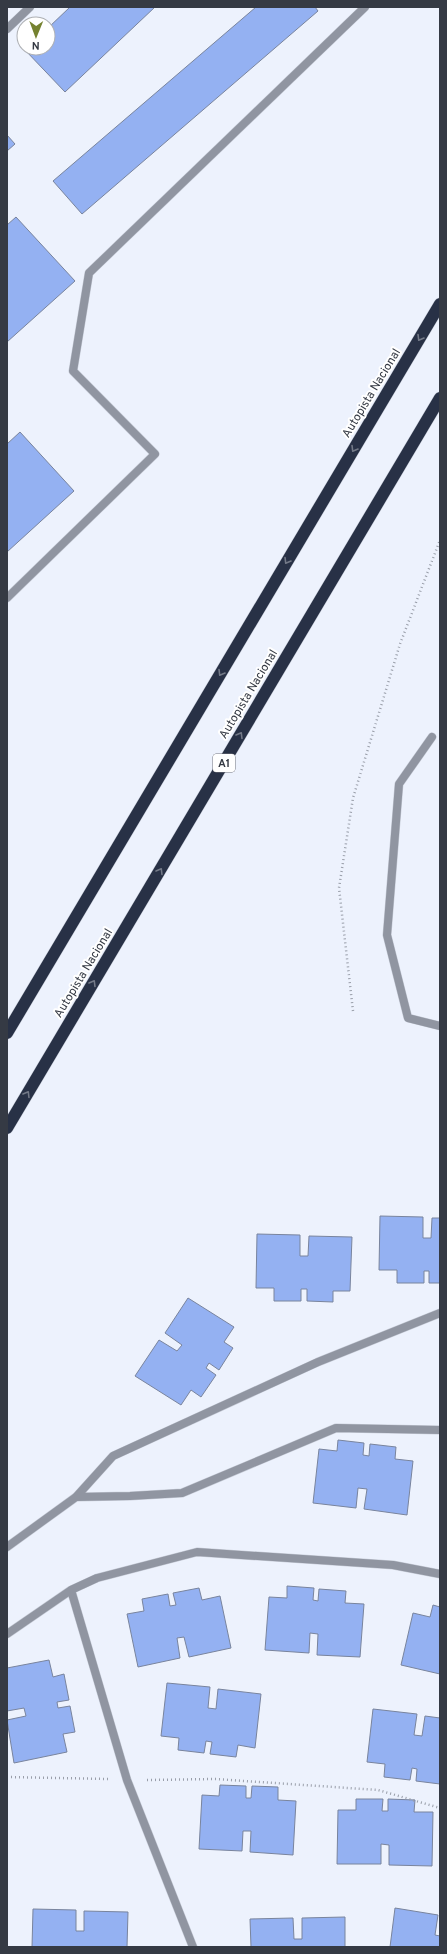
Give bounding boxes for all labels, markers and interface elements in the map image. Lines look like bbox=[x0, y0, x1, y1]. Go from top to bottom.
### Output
north arrow bbox=[16, 16, 56, 56]
text: N bbox=[32, 38, 40, 52]
one-way arrow bbox=[418, 334, 425, 341]
street label: Autopista Nacional bbox=[339, 346, 405, 441]
one-way arrow bbox=[351, 445, 358, 452]
one-way arrow bbox=[285, 557, 292, 564]
street label: Autopista Nacional bbox=[216, 647, 282, 742]
one-way arrow bbox=[218, 669, 225, 676]
one-way arrow bbox=[236, 732, 243, 739]
road number: A1 bbox=[213, 754, 235, 772]
one-way arrow bbox=[155, 868, 162, 875]
street label: Autopista Nacional bbox=[51, 926, 117, 1021]
one-way arrow bbox=[89, 980, 96, 987]
one-way arrow bbox=[22, 1091, 29, 1098]

